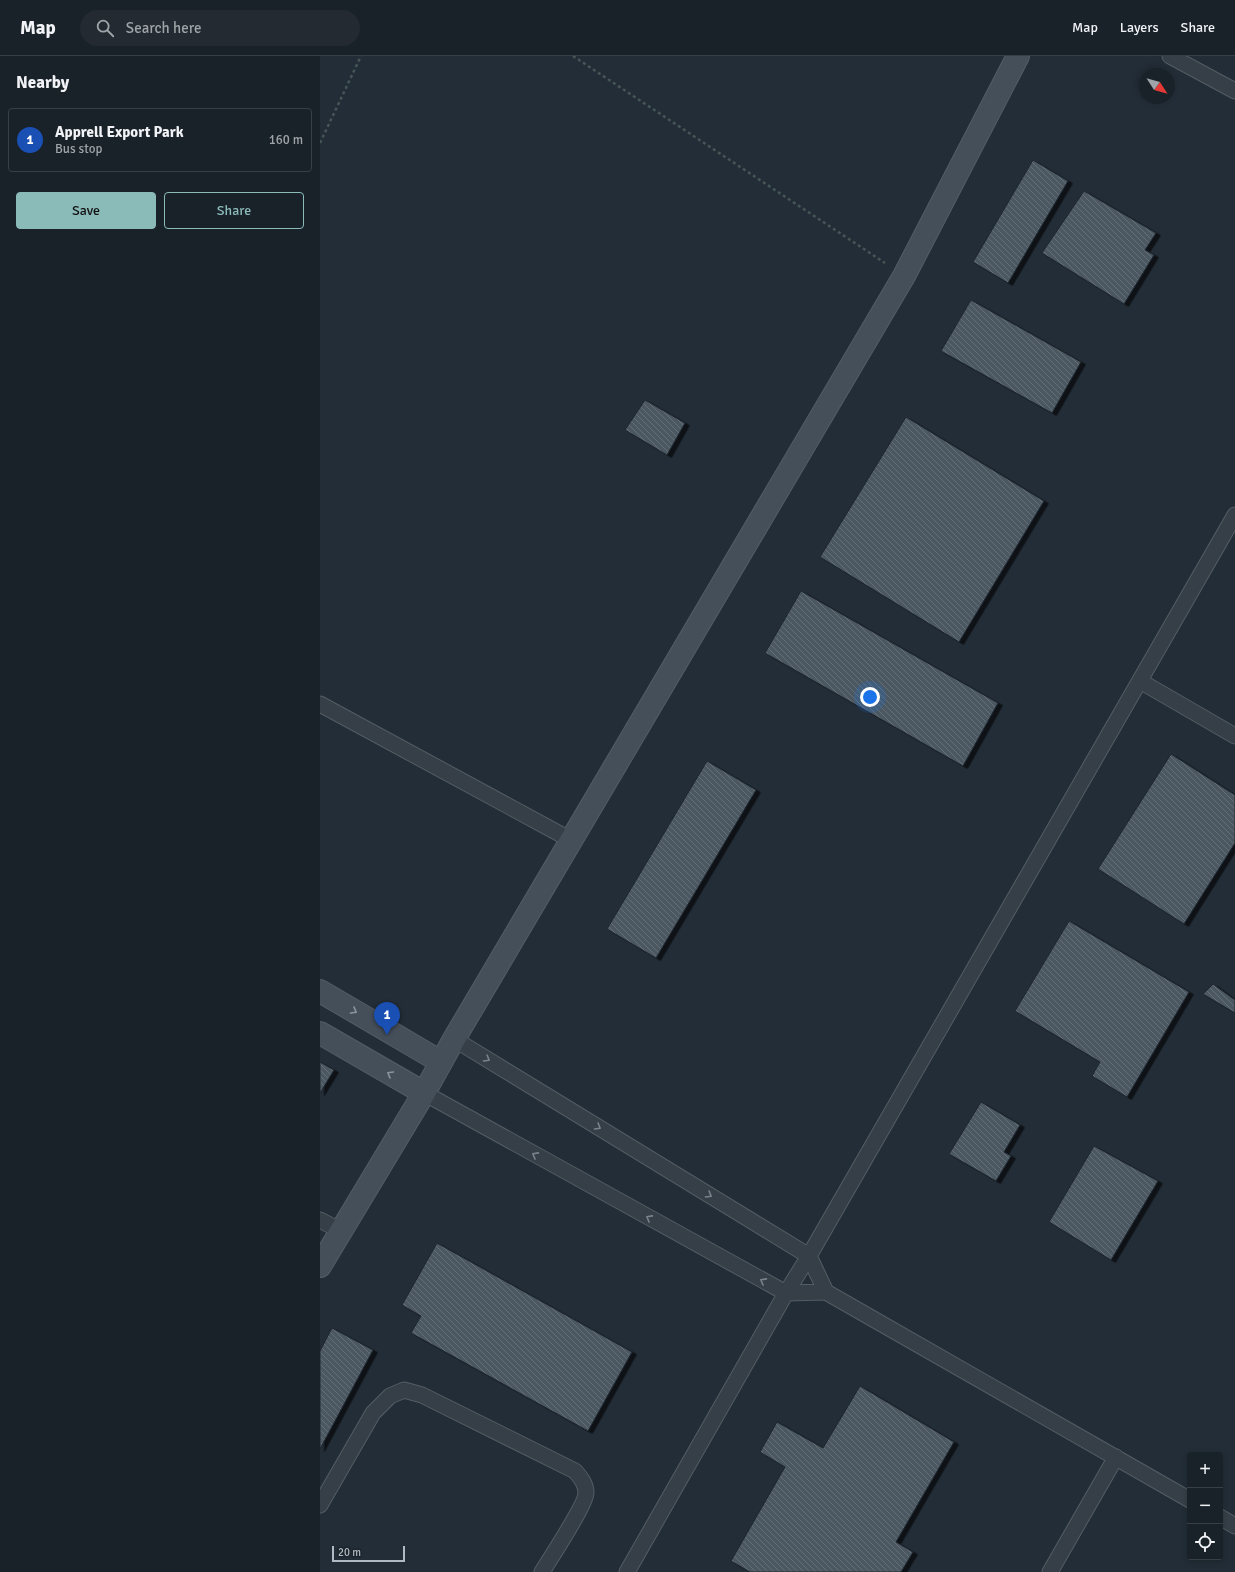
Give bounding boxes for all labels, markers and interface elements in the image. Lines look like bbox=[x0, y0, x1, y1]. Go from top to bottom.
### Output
search box bbox=[80, 10, 360, 46]
text: Map bbox=[20, 16, 56, 40]
icon: search bbox=[94, 17, 116, 39]
text: Search here bbox=[126, 19, 201, 37]
text: Map bbox=[1072, 19, 1098, 36]
text: Layers bbox=[1120, 19, 1159, 36]
text: Share bbox=[1181, 19, 1215, 36]
north arrow bbox=[1139, 68, 1175, 104]
text: Nearby bbox=[16, 72, 69, 93]
text: Apprell Export Park bbox=[55, 123, 184, 141]
text: 1 bbox=[26, 132, 34, 148]
text: 160 m bbox=[269, 132, 303, 148]
text: Bus stop bbox=[55, 141, 102, 157]
button: Save bbox=[16, 192, 156, 229]
button: Share bbox=[164, 192, 304, 229]
your location bbox=[860, 687, 880, 707]
pin: 1 bbox=[374, 1002, 400, 1035]
one-way arrow bbox=[350, 1006, 357, 1013]
one-way arrow bbox=[483, 1055, 490, 1062]
one-way arrow bbox=[387, 1071, 394, 1078]
one-way arrow bbox=[594, 1122, 601, 1129]
one-way arrow bbox=[532, 1152, 539, 1159]
one-way arrow bbox=[705, 1190, 712, 1197]
one-way arrow bbox=[646, 1215, 653, 1222]
one-way arrow bbox=[759, 1278, 767, 1285]
map controls bbox=[1187, 1452, 1223, 1560]
button: + bbox=[1187, 1452, 1223, 1488]
button: − bbox=[1187, 1488, 1223, 1524]
button: locate bbox=[1187, 1524, 1223, 1560]
scale bar bbox=[332, 1544, 405, 1563]
text: 20 m bbox=[338, 1546, 361, 1559]

